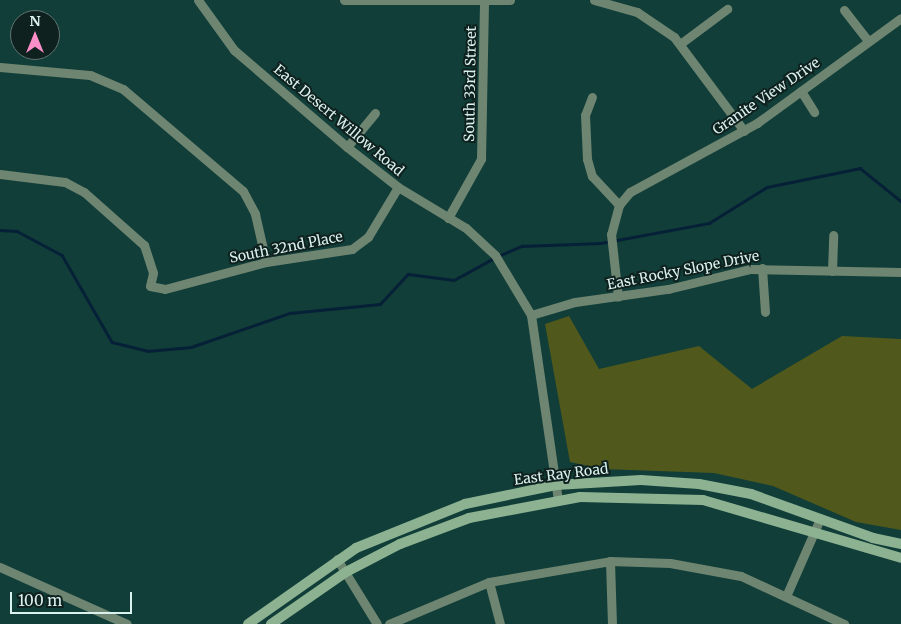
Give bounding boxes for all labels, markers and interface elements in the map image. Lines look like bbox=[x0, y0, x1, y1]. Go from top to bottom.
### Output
north arrow bbox=[10, 10, 60, 60]
text: N bbox=[29, 12, 41, 30]
street label: South 33rd Street bbox=[461, 26, 479, 142]
street label: Granite View Drive bbox=[709, 54, 823, 138]
street label: East Desert Willow Road bbox=[271, 61, 407, 179]
street label: South 32nd Place bbox=[228, 228, 344, 266]
street label: East Rocky Slope Drive bbox=[606, 247, 760, 293]
street label: East Ray Road bbox=[513, 460, 609, 488]
scale bar bbox=[12, 582, 135, 614]
text: 100 m bbox=[18, 591, 62, 610]

